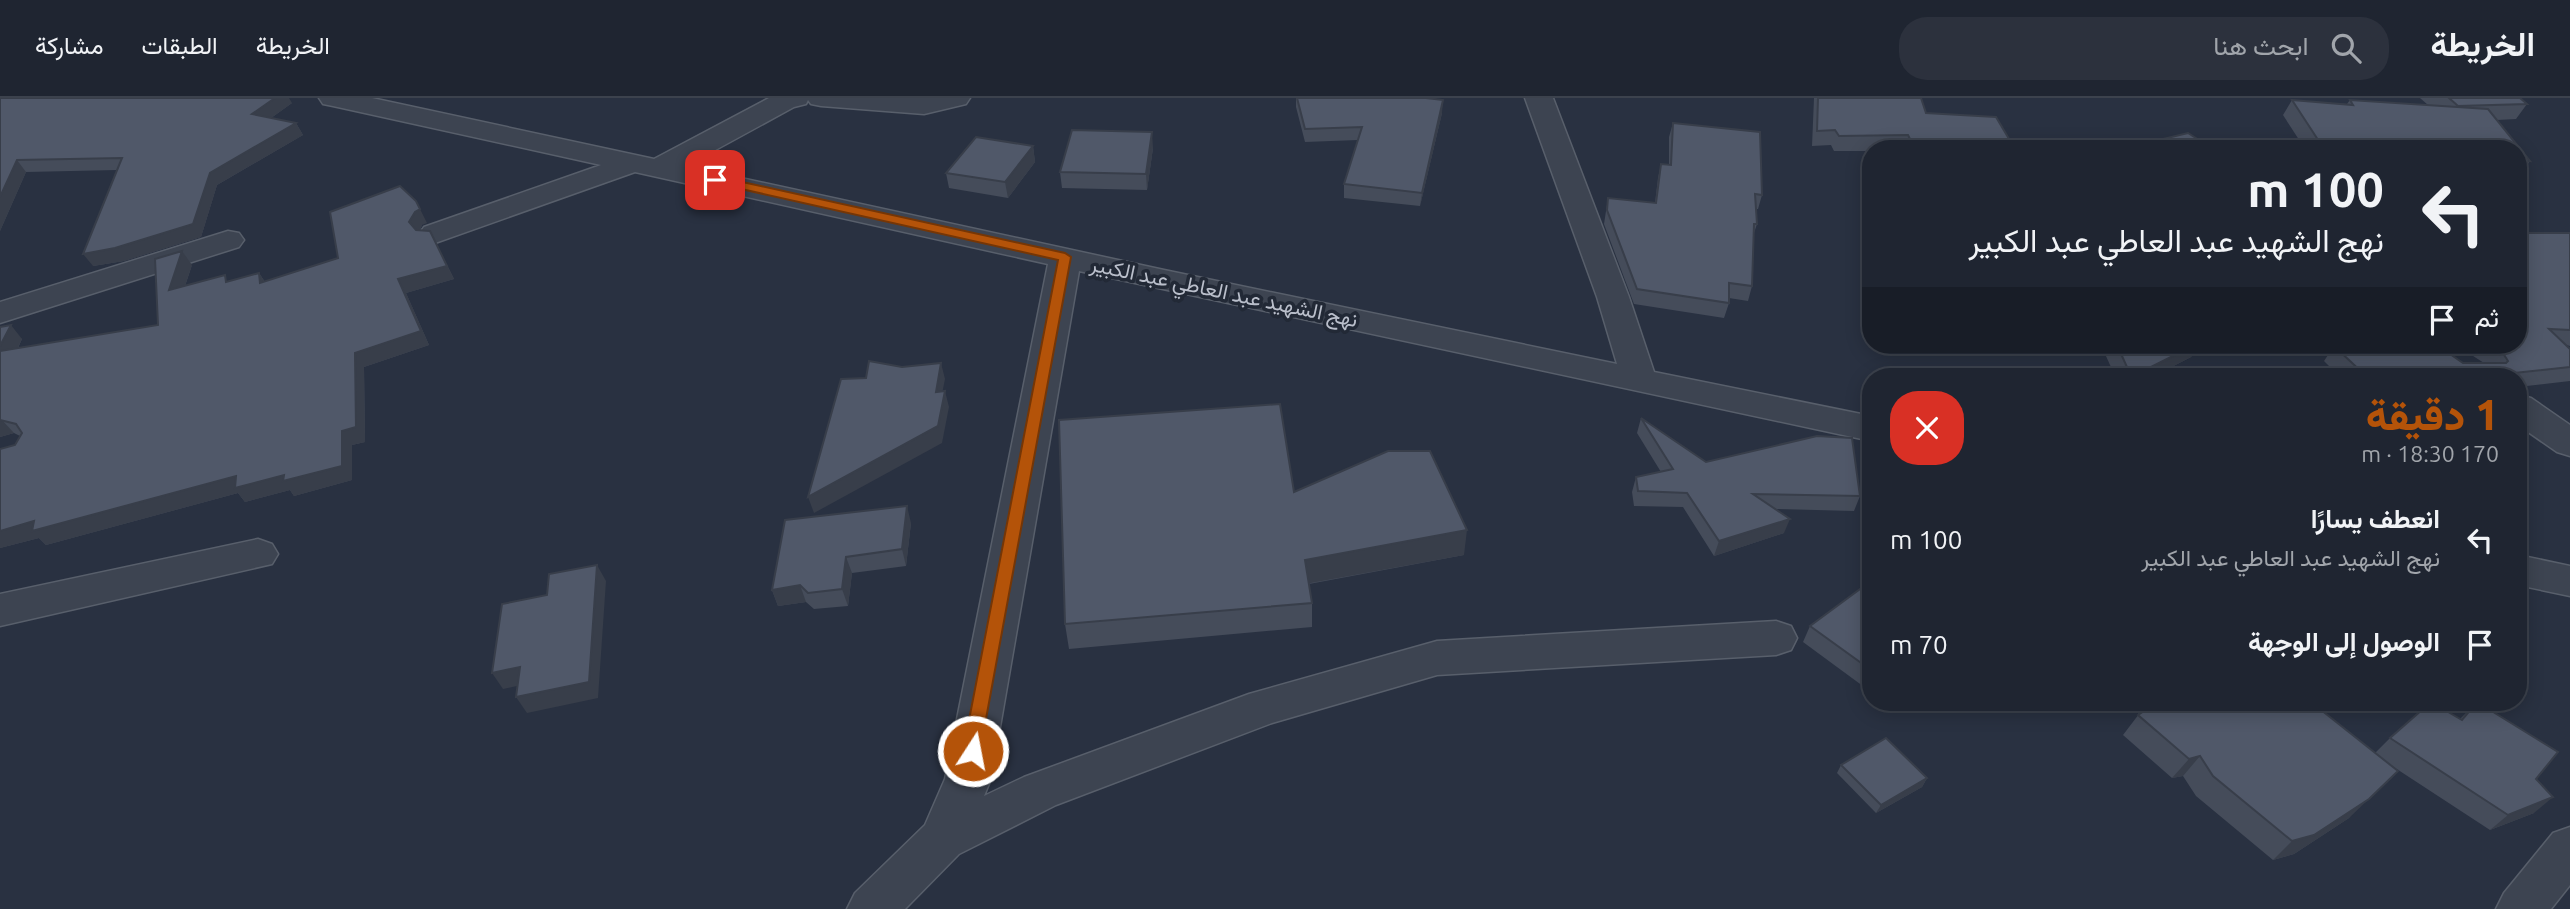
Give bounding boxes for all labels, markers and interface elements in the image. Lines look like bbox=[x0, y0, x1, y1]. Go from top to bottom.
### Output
search box bbox=[1899, 17, 2389, 80]
text: الخريطة bbox=[2431, 25, 2535, 62]
icon: search bbox=[2327, 29, 2365, 67]
text: ابحث هنا bbox=[2213, 31, 2309, 60]
text: مشاركة bbox=[35, 32, 103, 59]
text: الطبقات bbox=[141, 32, 218, 59]
text: الخريطة bbox=[256, 32, 330, 59]
pin bbox=[685, 150, 745, 210]
icon: arrive bbox=[696, 161, 734, 199]
text: 100 m bbox=[2247, 161, 2384, 216]
icon: left bbox=[2408, 168, 2499, 259]
text: نهج الشهيد عبد العاطي عبد الكبير bbox=[1968, 222, 2384, 258]
street label: نهج الشهيد عبد العاطي عبد الكبير bbox=[1086, 251, 1360, 337]
icon: arrive bbox=[2423, 301, 2461, 339]
text: ثم bbox=[2475, 303, 2499, 332]
button: close bbox=[1890, 391, 1964, 465]
text: 1 دقيقة bbox=[2366, 391, 2499, 438]
text: 170 m · 18:30 bbox=[2361, 441, 2499, 466]
text: انعطف يسارًا bbox=[2311, 504, 2440, 533]
icon: left bbox=[2461, 521, 2499, 559]
text: 100 m bbox=[1890, 525, 1962, 554]
text: نهج الشهيد عبد العاطي عبد الكبير bbox=[2141, 545, 2440, 570]
icon: arrive bbox=[2461, 626, 2499, 664]
text: الوصول إلى الوجهة bbox=[2248, 627, 2440, 656]
text: 70 m bbox=[1890, 630, 1948, 659]
position arrow bbox=[936, 714, 1010, 788]

